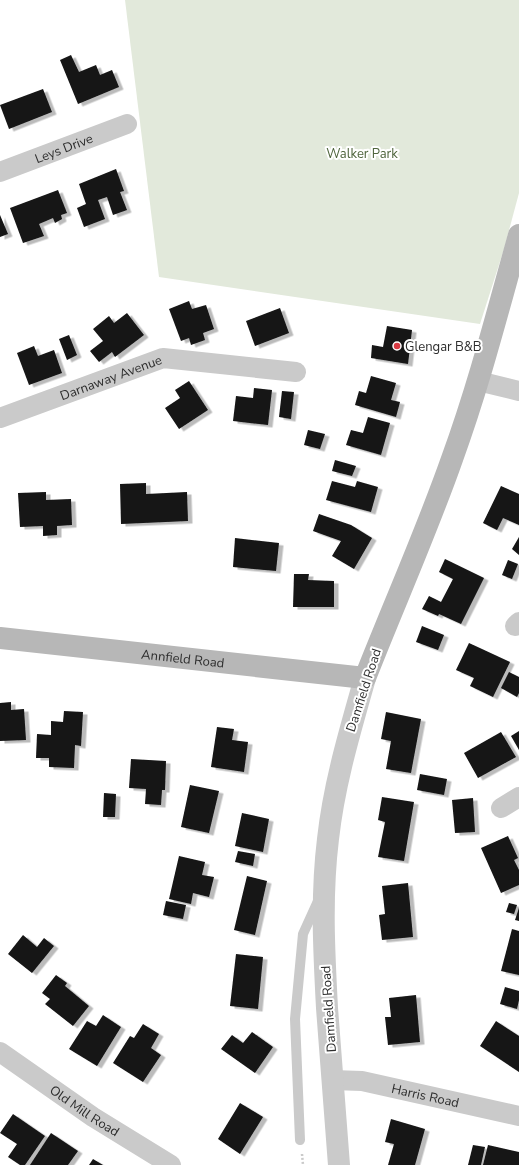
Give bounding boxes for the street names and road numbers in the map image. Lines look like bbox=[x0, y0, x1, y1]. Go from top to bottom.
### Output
street label: Leys Drive bbox=[32, 130, 96, 168]
street label: Darnaway Avenue bbox=[58, 351, 165, 405]
street label: Annfield Road bbox=[140, 646, 225, 673]
street label: Damfield Road bbox=[342, 646, 386, 734]
street label: Damfield Road bbox=[317, 965, 341, 1053]
street label: Harris Road bbox=[390, 1080, 461, 1112]
street label: Old Mill Road bbox=[46, 1081, 122, 1141]

